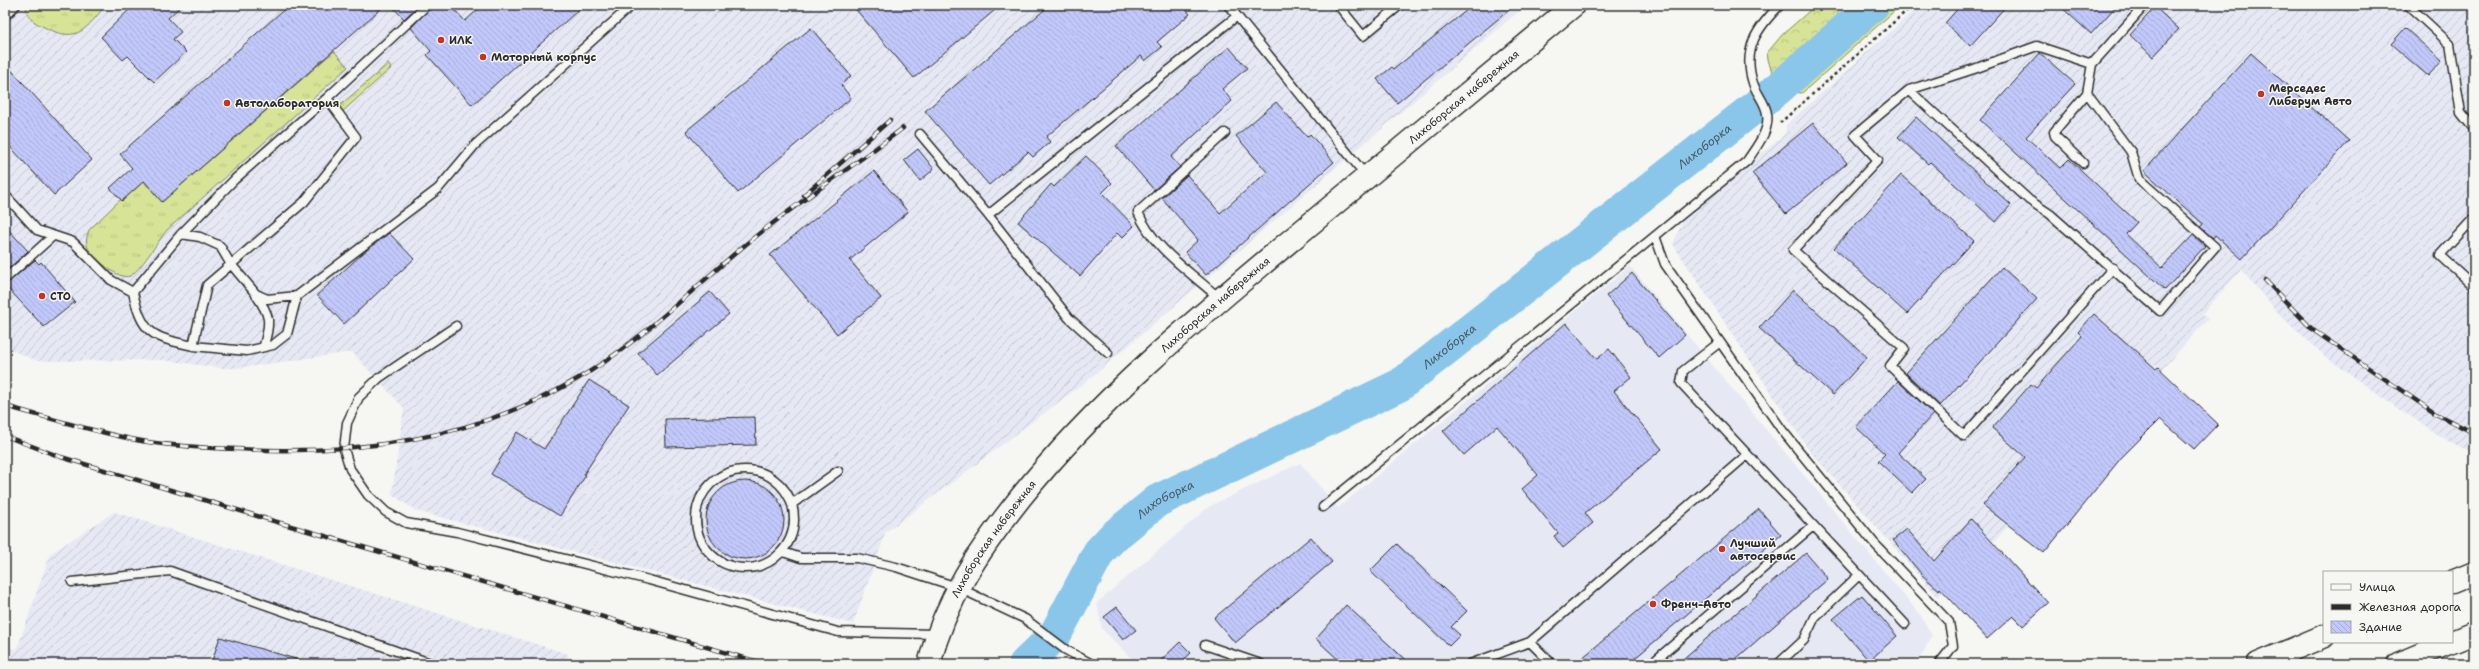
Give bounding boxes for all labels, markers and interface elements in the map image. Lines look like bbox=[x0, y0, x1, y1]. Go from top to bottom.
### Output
place label: ИЛК bbox=[449, 33, 473, 48]
marker: ИЛК bbox=[436, 35, 446, 45]
street label: Лихоборская набережная bbox=[1405, 47, 1522, 148]
place label: Моторный корпус bbox=[491, 50, 597, 65]
marker: Моторный корпус bbox=[478, 52, 488, 62]
place label: Мерседес Либерум Авто bbox=[2269, 81, 2352, 109]
marker: Мерседес Либерум Авто bbox=[2256, 89, 2266, 99]
place label: Автолаборатория bbox=[235, 96, 340, 111]
marker: Автолаборатория bbox=[222, 98, 232, 108]
water label: Лихоборка bbox=[1673, 120, 1735, 173]
street label: Лихоборская набережная bbox=[1157, 254, 1273, 356]
place label: СТО bbox=[50, 289, 71, 304]
marker: СТО bbox=[37, 291, 47, 301]
water label: Лихоборка bbox=[1418, 320, 1480, 373]
water label: Лихоборка bbox=[1132, 476, 1197, 523]
street label: Лихоборская набережная bbox=[948, 477, 1040, 600]
place label: Лучший автосервис bbox=[1730, 536, 1796, 564]
marker: Лучший автосервис bbox=[1717, 544, 1727, 554]
legend bbox=[2323, 571, 2453, 643]
text: Улица bbox=[2359, 579, 2396, 595]
place label: Френч-Авто bbox=[1661, 597, 1731, 612]
marker: Френч-Авто bbox=[1648, 599, 1658, 609]
text: Железная дорога bbox=[2359, 599, 2462, 615]
text: Здание bbox=[2359, 619, 2403, 635]

